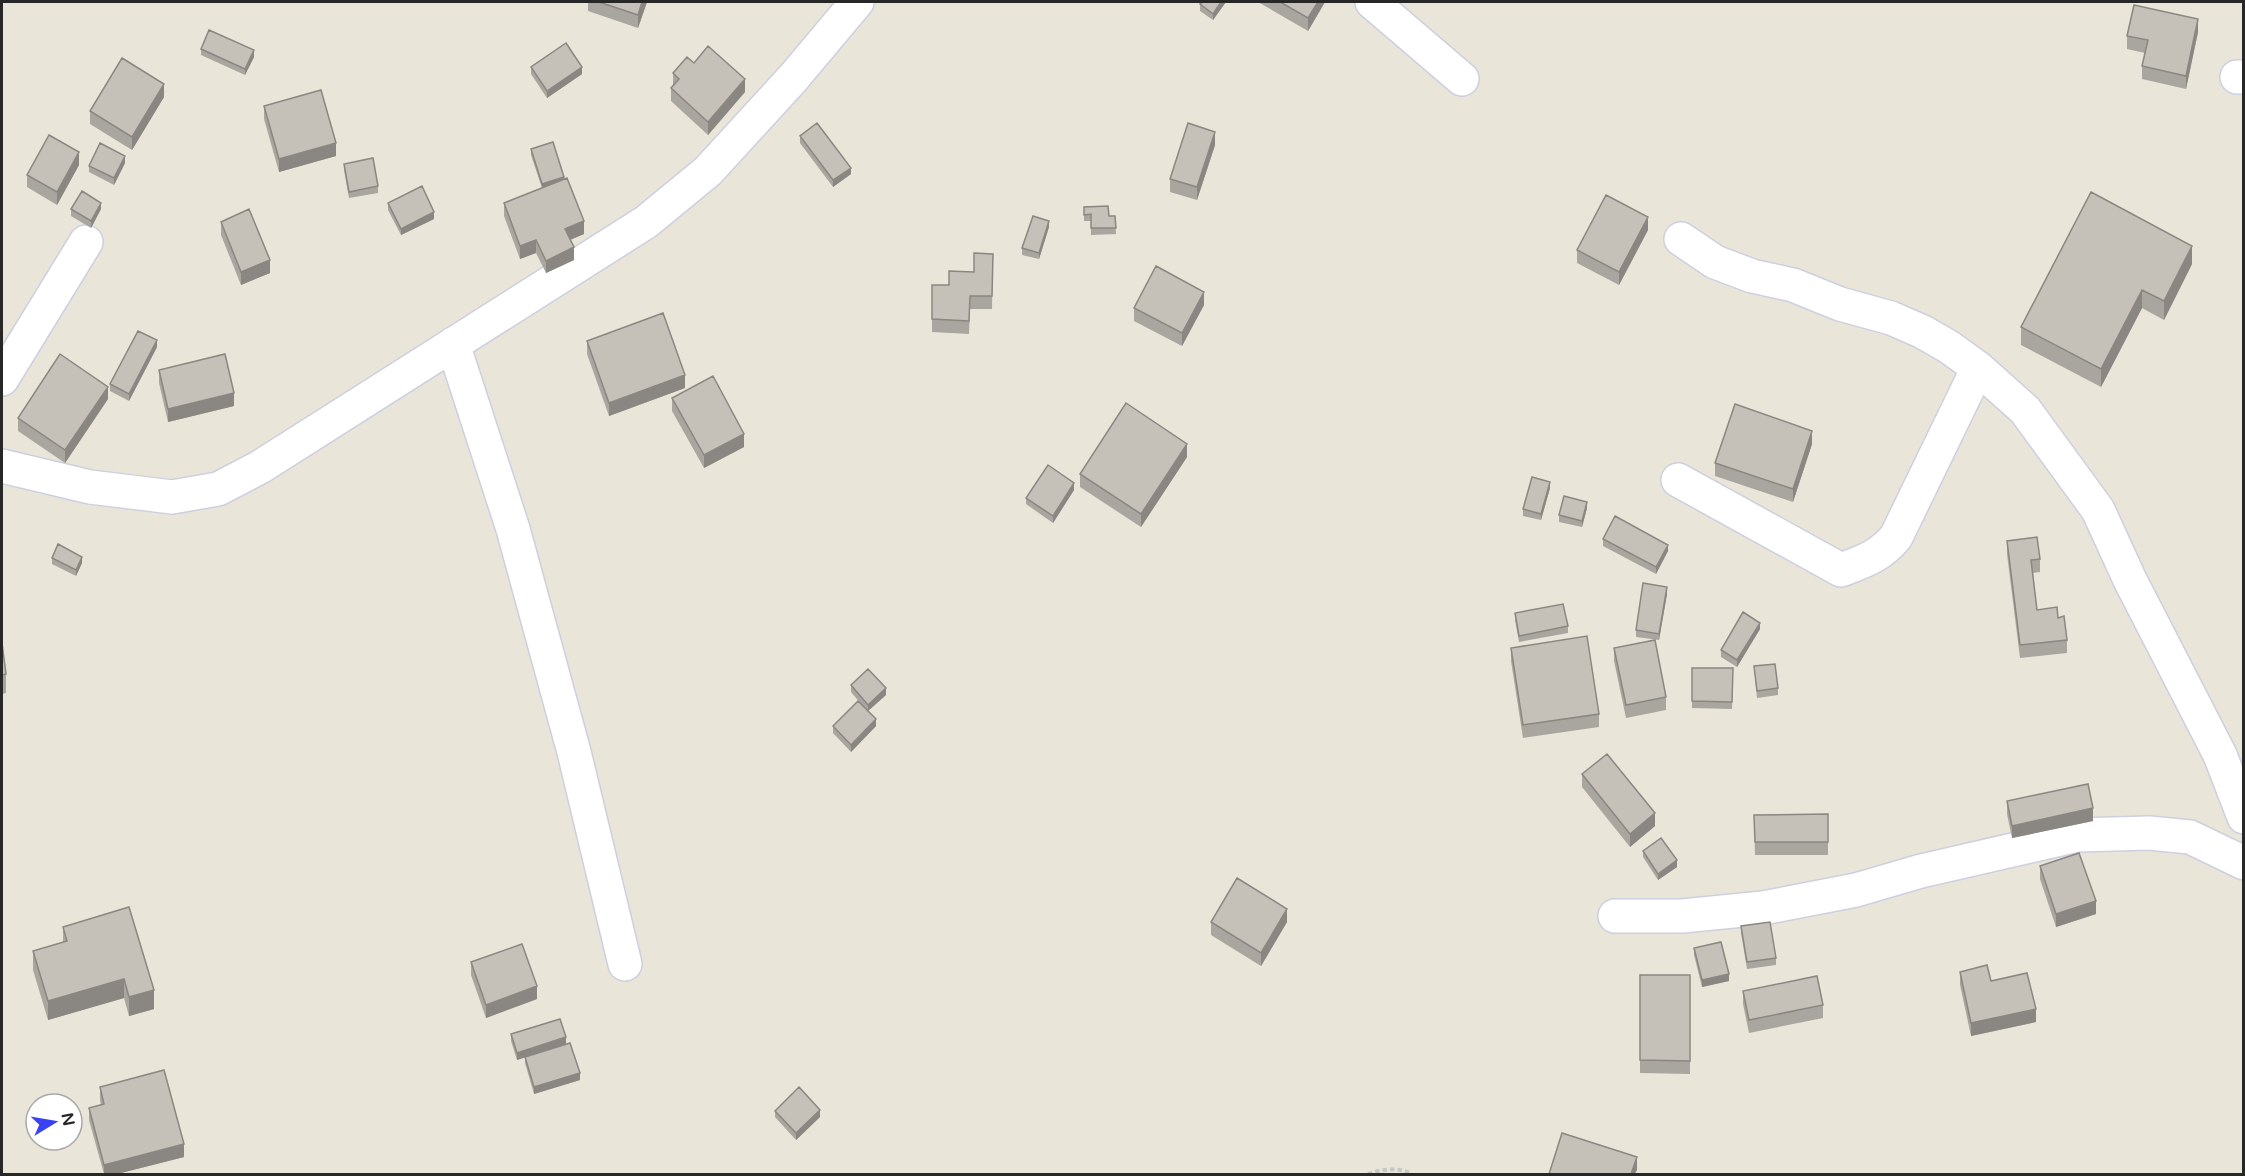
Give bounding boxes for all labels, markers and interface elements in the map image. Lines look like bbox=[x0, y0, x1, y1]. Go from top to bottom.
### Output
north arrow bbox=[24, 1092, 84, 1152]
text: N bbox=[57, 1111, 79, 1128]

